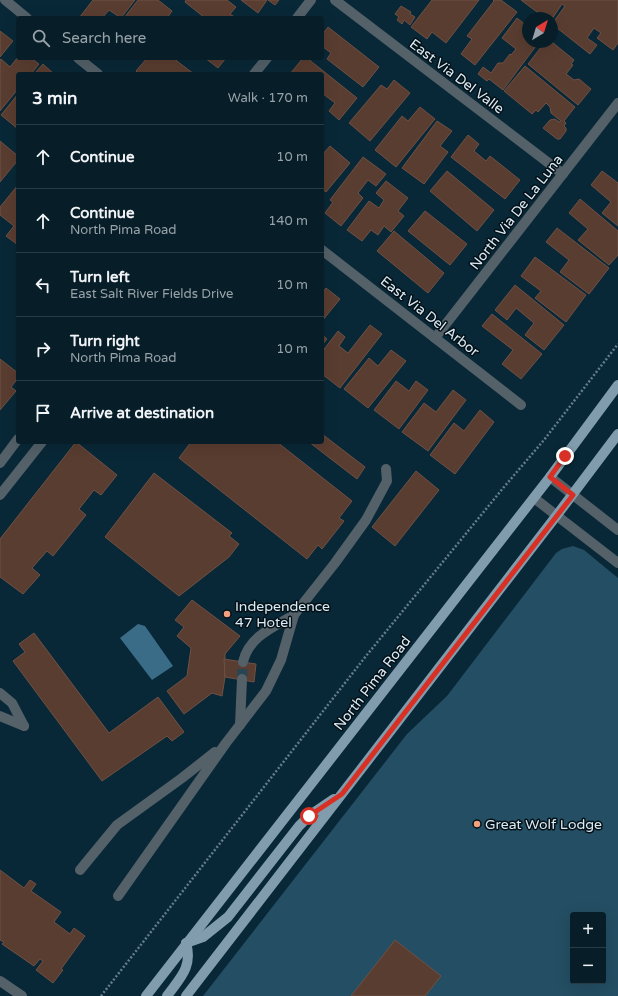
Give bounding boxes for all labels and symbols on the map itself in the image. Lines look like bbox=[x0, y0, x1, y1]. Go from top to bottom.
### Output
north arrow bbox=[522, 12, 558, 48]
street label: East Via Del Valle bbox=[406, 35, 507, 118]
street label: North Via De La Luna bbox=[466, 151, 567, 273]
street label: East Via Del Arbor bbox=[377, 273, 483, 361]
route end bbox=[556, 447, 574, 465]
place label: Independence 47 Hotel bbox=[235, 598, 330, 631]
marker: Independence 47 Hotel bbox=[222, 609, 232, 619]
street label: North Pima Road bbox=[330, 633, 414, 734]
route start bbox=[300, 807, 318, 825]
place label: Great Wolf Lodge bbox=[485, 816, 602, 833]
marker: Great Wolf Lodge bbox=[472, 819, 482, 829]

